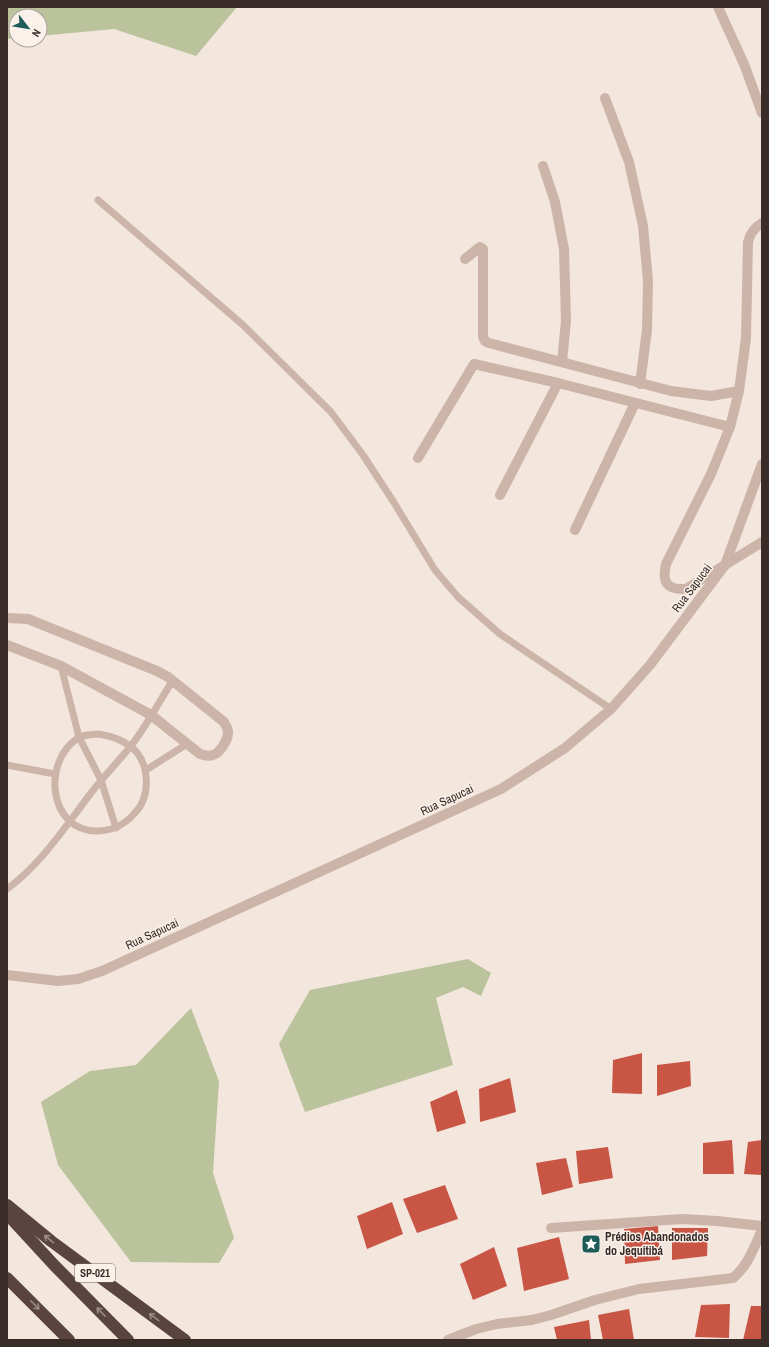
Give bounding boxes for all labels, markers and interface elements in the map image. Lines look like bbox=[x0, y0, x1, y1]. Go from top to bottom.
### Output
north arrow bbox=[8, 8, 48, 48]
text: N bbox=[29, 27, 44, 40]
street label: Rua Sapucai bbox=[668, 560, 716, 616]
street label: Rua Sapucai bbox=[418, 781, 476, 819]
street label: Rua Sapucai bbox=[123, 915, 181, 953]
place label: Prédios Abandonados do Jequitibá bbox=[605, 1229, 710, 1259]
place icon: Prédios Abandonados do Jequitibá bbox=[580, 1233, 602, 1255]
one-way arrow bbox=[44, 1235, 55, 1244]
road number: SP-021 bbox=[75, 1264, 115, 1282]
one-way arrow bbox=[30, 1301, 40, 1310]
one-way arrow bbox=[96, 1307, 106, 1317]
one-way arrow bbox=[148, 1313, 159, 1321]

